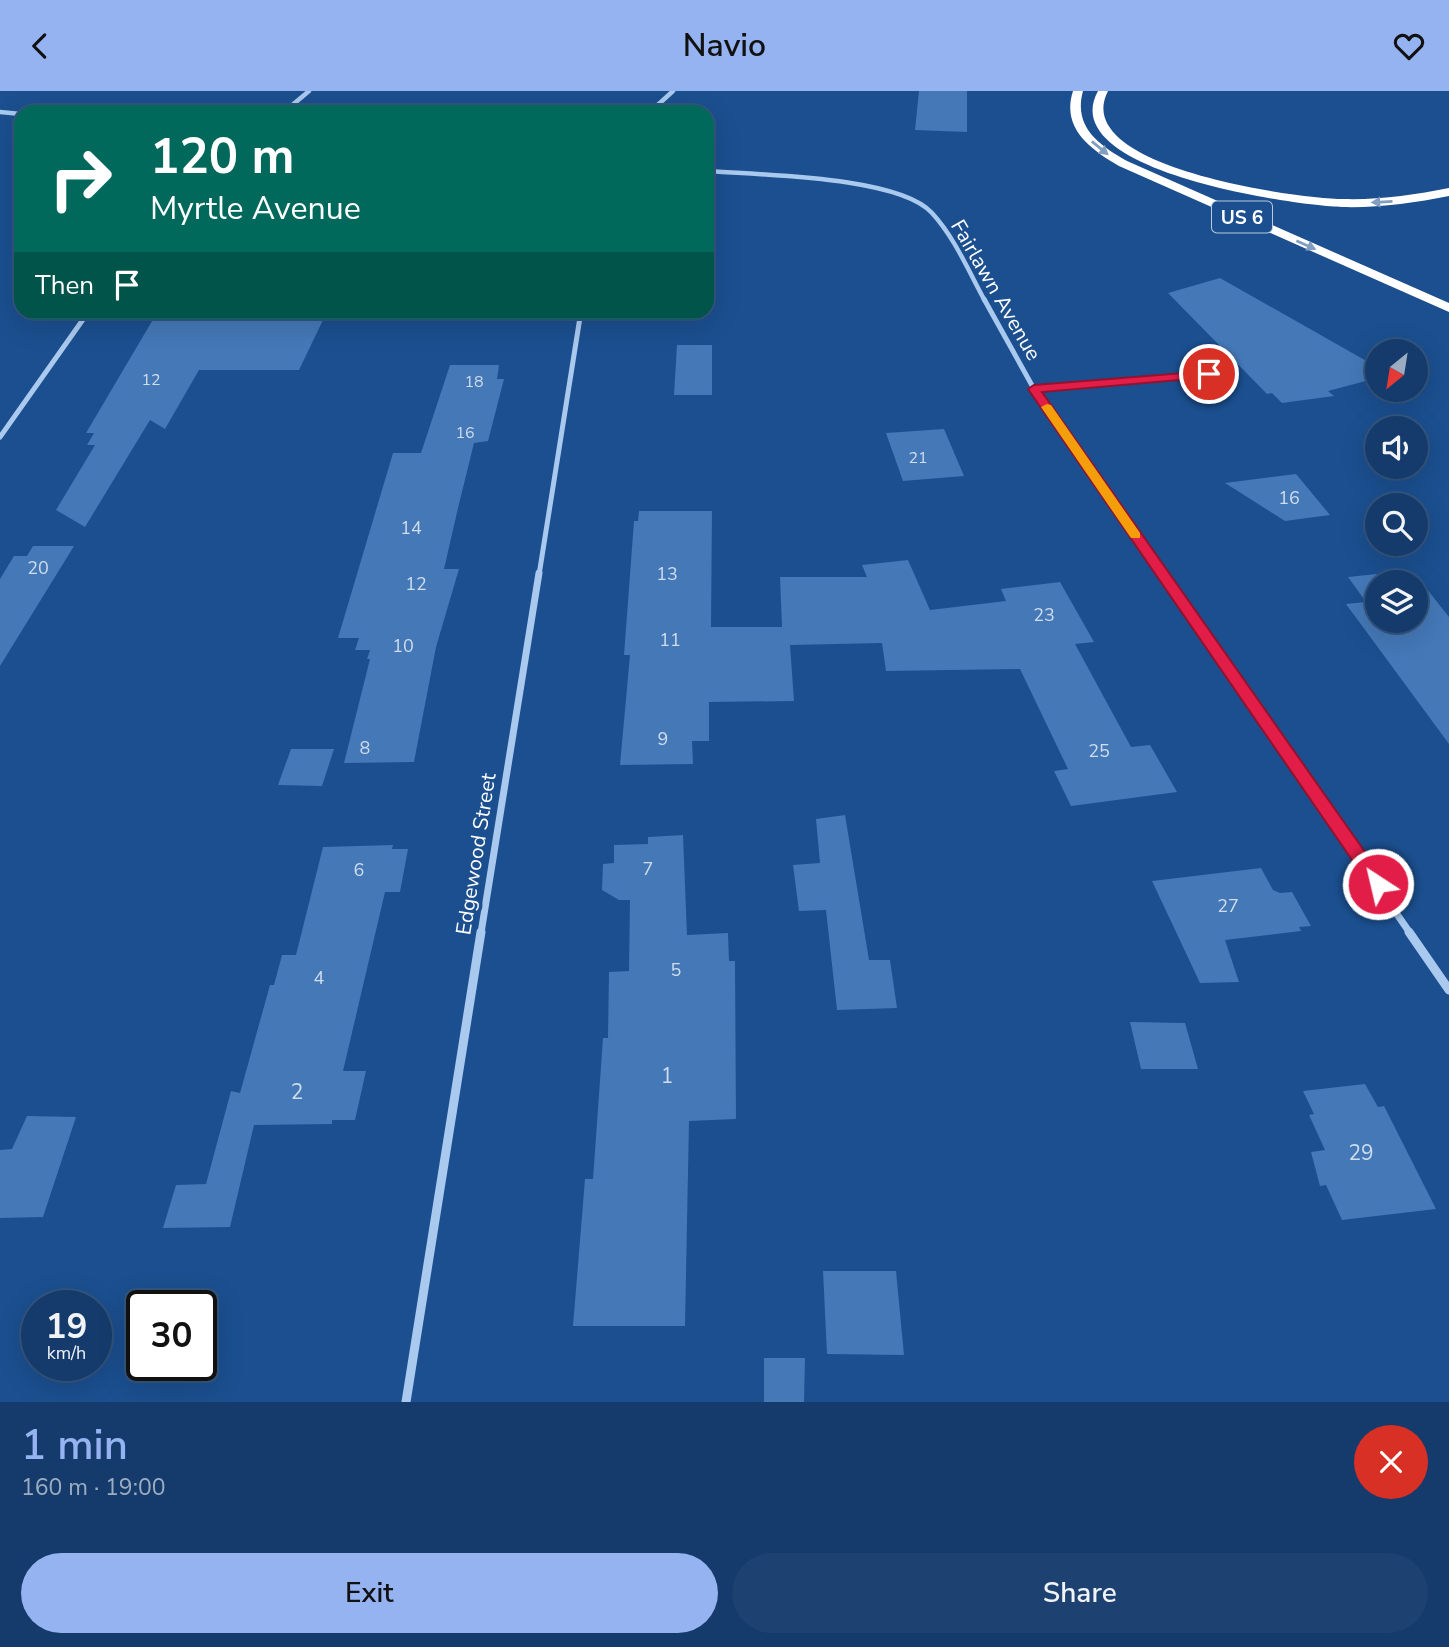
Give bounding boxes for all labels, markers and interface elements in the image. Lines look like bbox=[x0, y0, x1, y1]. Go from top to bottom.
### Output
text: Navio bbox=[683, 24, 766, 67]
icon: back bbox=[21, 27, 59, 65]
icon: heart bbox=[1390, 27, 1428, 65]
text: 120 m bbox=[150, 123, 294, 190]
icon: right bbox=[35, 133, 126, 224]
one-way arrow bbox=[1091, 141, 1109, 156]
text: Myrtle Avenue bbox=[150, 187, 361, 230]
one-way arrow bbox=[1370, 196, 1392, 207]
road number: US 6 bbox=[1212, 201, 1272, 233]
street label: Fairlawn Avenue bbox=[944, 214, 1048, 366]
one-way arrow bbox=[1296, 239, 1316, 251]
icon: arrive bbox=[108, 266, 146, 304]
text: Then bbox=[35, 268, 94, 303]
north arrow bbox=[1365, 339, 1428, 403]
map controls bbox=[1365, 339, 1428, 633]
pin bbox=[1179, 344, 1239, 404]
icon: arrive bbox=[1190, 355, 1228, 393]
house number: 12 bbox=[141, 369, 161, 391]
house number: 18 bbox=[464, 371, 484, 393]
button: sound bbox=[1365, 416, 1428, 479]
house number: 16 bbox=[455, 422, 475, 444]
house number: 21 bbox=[908, 447, 928, 469]
house number: 16 bbox=[1278, 486, 1300, 510]
button: search bbox=[1365, 493, 1428, 556]
house number: 14 bbox=[400, 516, 422, 540]
house number: 20 bbox=[27, 556, 49, 580]
house number: 13 bbox=[656, 562, 678, 586]
button: layers bbox=[1365, 570, 1428, 633]
house number: 12 bbox=[405, 572, 427, 596]
house number: 23 bbox=[1033, 603, 1055, 627]
house number: 11 bbox=[659, 628, 681, 652]
house number: 10 bbox=[392, 634, 414, 658]
house number: 9 bbox=[658, 727, 668, 751]
house number: 8 bbox=[360, 736, 370, 760]
house number: 25 bbox=[1088, 739, 1110, 763]
street label: Edgewood Street bbox=[449, 770, 503, 937]
position arrow bbox=[1341, 847, 1415, 921]
house number: 7 bbox=[643, 857, 653, 881]
house number: 6 bbox=[354, 858, 364, 882]
house number: 27 bbox=[1217, 894, 1239, 918]
house number: 5 bbox=[671, 958, 681, 982]
house number: 4 bbox=[314, 966, 325, 990]
house number: 1 bbox=[661, 1062, 673, 1090]
house number: 2 bbox=[291, 1078, 303, 1106]
house number: 29 bbox=[1348, 1139, 1374, 1167]
speed limit sign: 30 bbox=[126, 1290, 217, 1381]
text: 19 bbox=[45, 1303, 88, 1350]
text: km/h bbox=[47, 1341, 86, 1365]
text: 1 min bbox=[21, 1417, 128, 1474]
button: close bbox=[1354, 1425, 1428, 1499]
text: 160 m · 19:00 bbox=[21, 1472, 166, 1503]
button: Exit bbox=[21, 1553, 718, 1633]
button: Share bbox=[732, 1553, 1428, 1633]

